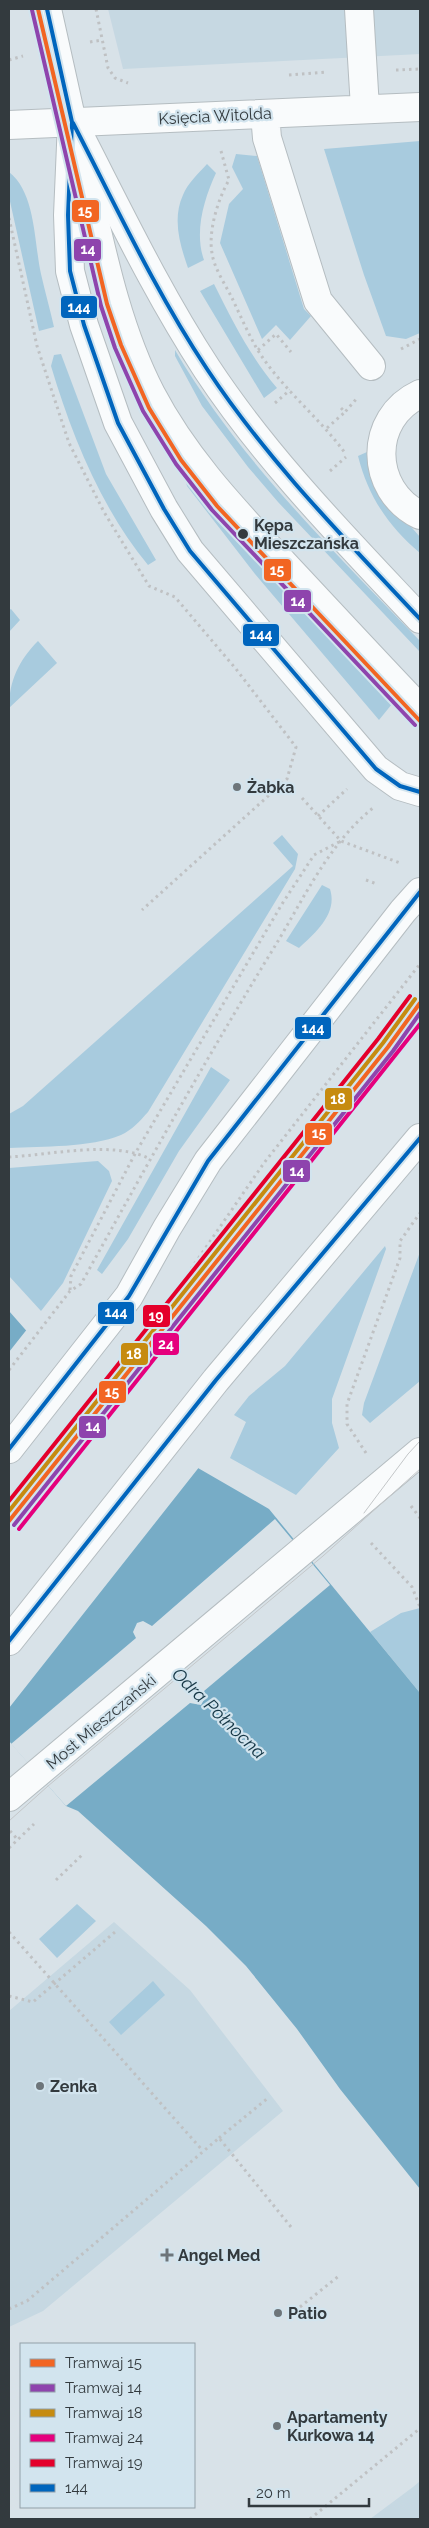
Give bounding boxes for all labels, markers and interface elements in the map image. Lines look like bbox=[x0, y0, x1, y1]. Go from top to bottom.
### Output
street label: Księcia Witolda bbox=[158, 104, 272, 128]
line badge: 15 bbox=[71, 199, 100, 223]
text: 15 bbox=[78, 203, 93, 219]
line badge: 14 bbox=[73, 238, 102, 262]
text: 14 bbox=[81, 241, 95, 257]
line badge: 144 bbox=[60, 295, 98, 319]
text: 144 bbox=[68, 299, 90, 315]
place label: Kępa Mieszczańska bbox=[254, 516, 359, 553]
marker: Kępa Mieszczańska bbox=[236, 527, 250, 541]
line badge: 15 bbox=[263, 558, 292, 582]
text: 15 bbox=[270, 562, 285, 578]
line badge: 14 bbox=[283, 589, 312, 613]
text: 14 bbox=[291, 593, 305, 609]
line badge: 144 bbox=[242, 623, 280, 647]
text: 144 bbox=[250, 626, 272, 642]
place label: Żabka bbox=[247, 777, 294, 797]
marker: Żabka bbox=[231, 781, 243, 793]
line badge: 144 bbox=[294, 1016, 332, 1040]
text: 144 bbox=[302, 1020, 324, 1036]
line badge: 18 bbox=[324, 1087, 353, 1111]
text: 18 bbox=[330, 1091, 346, 1107]
line badge: 15 bbox=[304, 1122, 333, 1146]
text: 15 bbox=[312, 1125, 327, 1141]
line badge: 14 bbox=[282, 1159, 311, 1183]
text: 14 bbox=[290, 1163, 304, 1179]
line badge: 144 bbox=[97, 1301, 135, 1325]
text: 144 bbox=[105, 1304, 127, 1320]
line badge: 19 bbox=[142, 1304, 171, 1328]
text: 19 bbox=[148, 1308, 164, 1324]
line badge: 24 bbox=[152, 1332, 180, 1356]
text: 24 bbox=[158, 1336, 174, 1352]
line badge: 18 bbox=[120, 1342, 149, 1366]
text: 18 bbox=[126, 1346, 142, 1362]
line badge: 15 bbox=[98, 1380, 127, 1404]
text: 15 bbox=[105, 1384, 120, 1400]
line badge: 14 bbox=[78, 1415, 107, 1439]
text: 14 bbox=[86, 1418, 100, 1434]
water label: Odra Północna bbox=[168, 1663, 270, 1763]
street label: Most Mieszczański bbox=[42, 1671, 160, 1773]
place label: Zenka bbox=[50, 2077, 97, 2096]
marker: Zenka bbox=[34, 2080, 46, 2092]
place label: Angel Med bbox=[178, 2246, 260, 2265]
marker: Angel Med bbox=[160, 2248, 174, 2262]
place label: Patio bbox=[288, 2304, 327, 2323]
marker: Patio bbox=[272, 2307, 284, 2319]
legend bbox=[20, 2343, 195, 2508]
text: Tramwaj 15 bbox=[65, 2354, 142, 2372]
text: Tramwaj 14 bbox=[65, 2379, 142, 2397]
text: Tramwaj 18 bbox=[65, 2404, 143, 2422]
place label: Apartamenty Kurkowa 14 bbox=[287, 2408, 388, 2445]
marker: Apartamenty Kurkowa 14 bbox=[271, 2420, 283, 2432]
text: Tramwaj 24 bbox=[65, 2429, 143, 2447]
text: Tramwaj 19 bbox=[65, 2454, 143, 2472]
scale bar bbox=[249, 2476, 369, 2508]
text: 144 bbox=[65, 2479, 88, 2497]
text: 20 m bbox=[256, 2484, 291, 2502]

